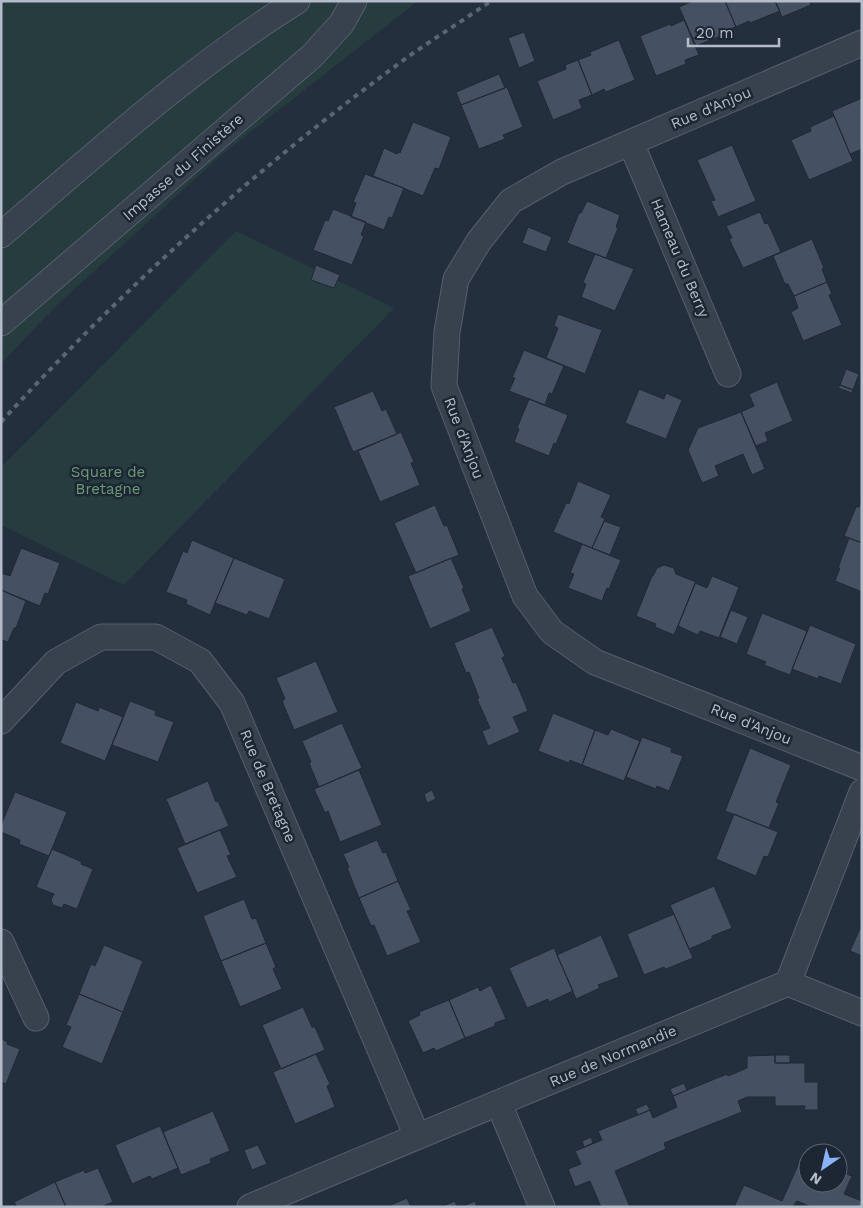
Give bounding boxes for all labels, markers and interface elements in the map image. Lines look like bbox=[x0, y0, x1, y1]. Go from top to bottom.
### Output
scale bar bbox=[688, 15, 779, 47]
text: 20 m bbox=[696, 24, 734, 42]
street label: Rue d'Anjou bbox=[668, 83, 754, 133]
street label: Impasse du Finistère bbox=[119, 110, 247, 224]
street label: Hameau du Berry bbox=[647, 196, 713, 320]
street label: Rue d'Anjou bbox=[440, 395, 488, 481]
park label: Square de Bretagne bbox=[71, 463, 145, 498]
street label: Rue d'Anjou bbox=[708, 700, 794, 748]
street label: Rue de Bretagne bbox=[236, 727, 300, 845]
street label: Rue de Normandie bbox=[547, 1021, 679, 1091]
north arrow bbox=[798, 1143, 848, 1193]
text: N bbox=[807, 1169, 825, 1188]

